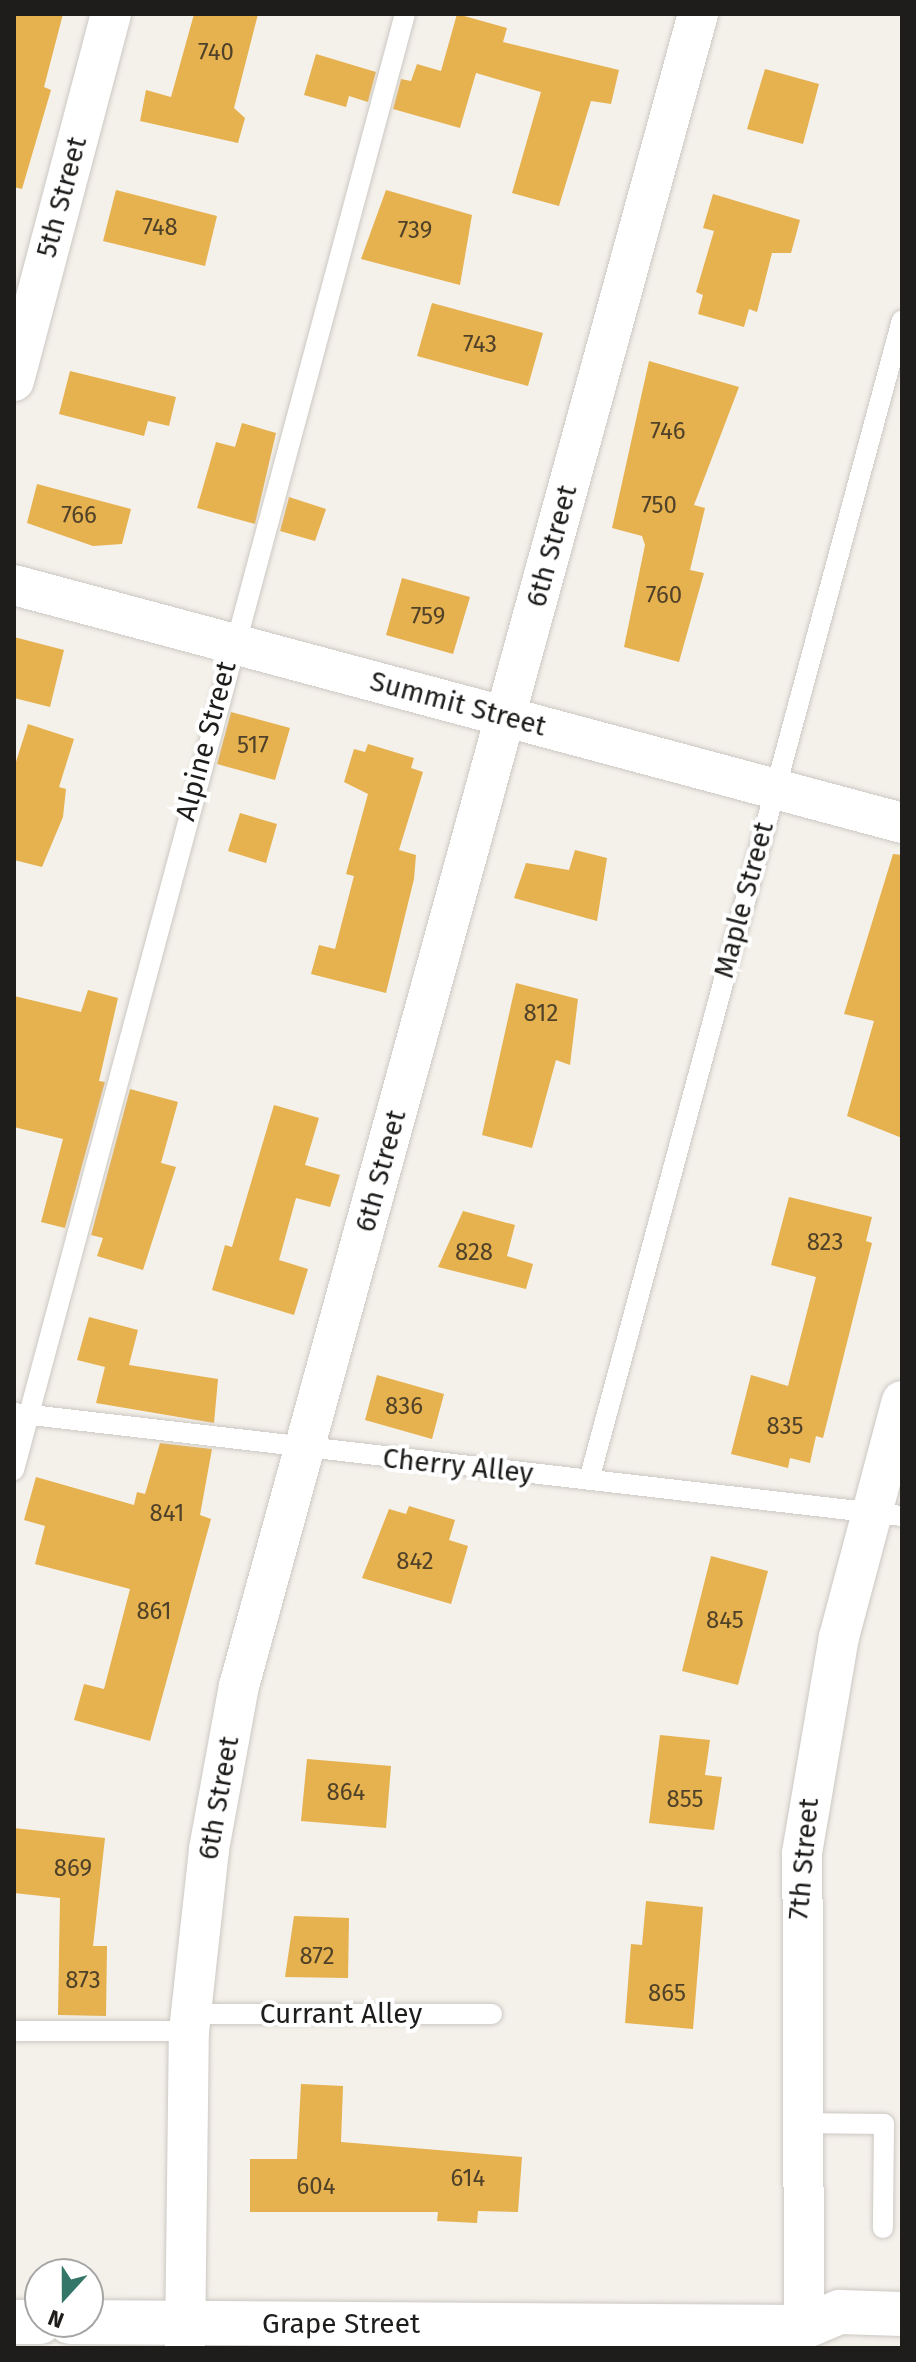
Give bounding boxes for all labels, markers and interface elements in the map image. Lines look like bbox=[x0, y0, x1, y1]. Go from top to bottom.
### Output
house number: 740 bbox=[198, 39, 234, 67]
street label: 5th Street bbox=[30, 133, 94, 261]
house number: 748 bbox=[142, 214, 178, 242]
house number: 739 bbox=[398, 217, 432, 245]
house number: 743 bbox=[463, 331, 497, 359]
house number: 746 bbox=[650, 418, 686, 446]
street label: 6th Street bbox=[520, 481, 584, 611]
house number: 750 bbox=[641, 492, 677, 520]
house number: 766 bbox=[61, 502, 97, 530]
house number: 760 bbox=[646, 582, 682, 610]
house number: 759 bbox=[411, 603, 445, 631]
street label: Alpine Street bbox=[169, 658, 243, 824]
street label: Summit Street bbox=[366, 664, 550, 744]
house number: 517 bbox=[237, 732, 269, 760]
street label: Maple Street bbox=[707, 818, 781, 982]
house number: 812 bbox=[524, 1000, 558, 1028]
street label: 6th Street bbox=[349, 1106, 413, 1236]
house number: 823 bbox=[807, 1229, 843, 1257]
house number: 828 bbox=[455, 1239, 493, 1267]
house number: 836 bbox=[385, 1393, 423, 1421]
house number: 835 bbox=[766, 1413, 804, 1441]
street label: Cherry Alley bbox=[381, 1441, 535, 1491]
house number: 841 bbox=[150, 1500, 184, 1528]
house number: 842 bbox=[396, 1548, 434, 1576]
house number: 861 bbox=[136, 1598, 172, 1626]
house number: 845 bbox=[706, 1607, 744, 1635]
street label: 6th Street bbox=[192, 1734, 246, 1862]
house number: 864 bbox=[327, 1779, 365, 1807]
house number: 855 bbox=[666, 1786, 704, 1814]
street label: 7th Street bbox=[782, 1797, 826, 1921]
house number: 869 bbox=[54, 1855, 92, 1883]
house number: 872 bbox=[299, 1943, 335, 1971]
house number: 873 bbox=[65, 1967, 101, 1995]
house number: 865 bbox=[648, 1980, 686, 2008]
street label: Currant Alley bbox=[260, 1997, 422, 2031]
house number: 614 bbox=[451, 2165, 485, 2193]
house number: 604 bbox=[297, 2173, 335, 2201]
north arrow bbox=[24, 2258, 104, 2338]
text: N bbox=[44, 2304, 68, 2334]
street label: Grape Street bbox=[262, 2307, 420, 2341]

